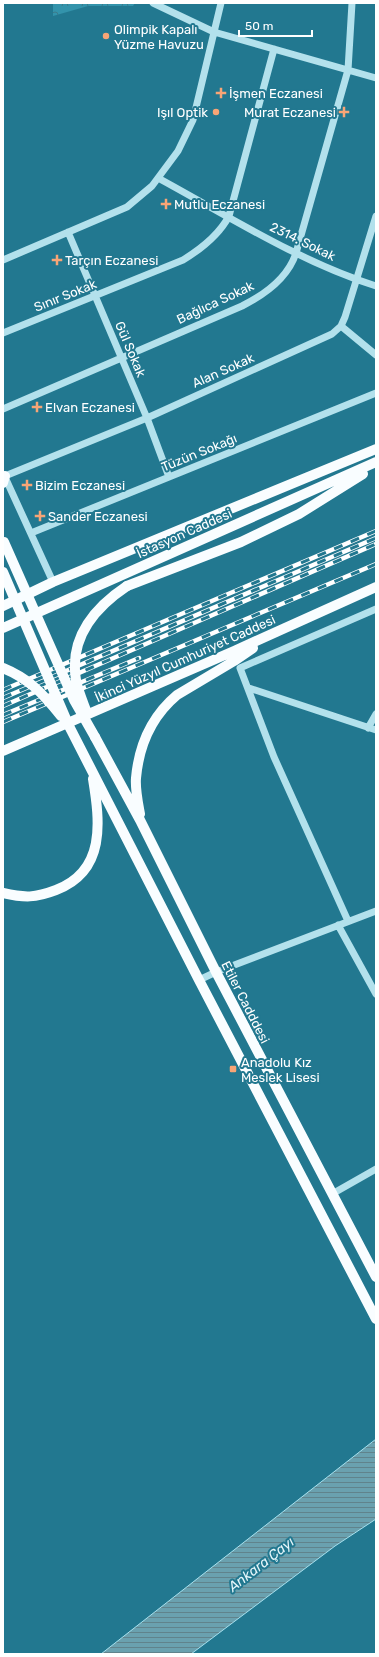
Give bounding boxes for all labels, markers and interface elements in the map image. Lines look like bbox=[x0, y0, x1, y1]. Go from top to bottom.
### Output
scale bar bbox=[239, 12, 312, 38]
text: 50 m bbox=[245, 19, 273, 33]
place label: Olimpik Kapalı Yüzme Havuzu bbox=[114, 22, 204, 52]
marker: Olimpik Kapalı Yüzme Havuzu bbox=[101, 31, 111, 41]
place label: İşmen Eczanesi bbox=[229, 86, 323, 101]
marker: İşmen Eczanesi bbox=[216, 88, 226, 98]
place label: Işıl Optik bbox=[157, 105, 208, 120]
place label: Murat Eczanesi bbox=[244, 105, 336, 120]
marker: Işıl Optik bbox=[211, 107, 221, 117]
marker: Murat Eczanesi bbox=[339, 107, 349, 117]
place label: Mutlu Eczanesi bbox=[174, 197, 265, 212]
marker: Mutlu Eczanesi bbox=[161, 199, 171, 209]
street label: 2314. Sokak bbox=[268, 219, 338, 264]
place label: Tarçın Eczanesi bbox=[65, 253, 158, 268]
marker: Tarçın Eczanesi bbox=[52, 255, 62, 265]
street label: Sınır Sokak bbox=[32, 276, 99, 315]
street label: Bağlıca Sokak bbox=[174, 278, 257, 328]
street label: Gül Sokak bbox=[112, 319, 149, 380]
street label: Alan Sokak bbox=[190, 350, 257, 391]
place label: Elvan Eczanesi bbox=[45, 400, 135, 415]
marker: Elvan Eczanesi bbox=[32, 402, 42, 412]
street label: Tüzün Sokağı bbox=[159, 431, 239, 475]
place label: Bizim Eczanesi bbox=[35, 478, 125, 493]
marker: Bizim Eczanesi bbox=[22, 480, 32, 490]
street label: İstasyon Caddesi bbox=[134, 506, 234, 561]
place label: Sander Eczanesi bbox=[48, 509, 148, 524]
marker: Sander Eczanesi bbox=[35, 511, 45, 521]
street label: İkinci Yüzyıl Cumhuriyet Caddesi bbox=[93, 612, 278, 705]
street label: Etiler Cadddesi bbox=[218, 959, 273, 1046]
place label: Anadolu Kız Meslek Lisesi bbox=[241, 1055, 320, 1085]
marker: Anadolu Kız Meslek Lisesi bbox=[228, 1064, 238, 1074]
water label: Ankara Çayı bbox=[224, 1533, 298, 1596]

